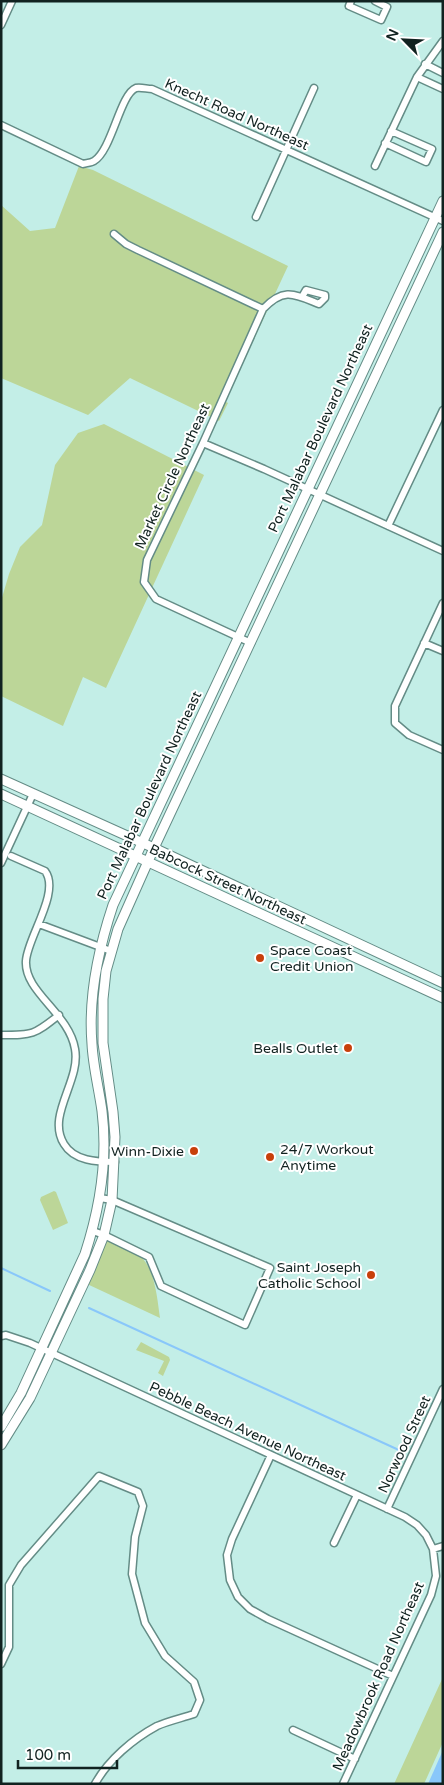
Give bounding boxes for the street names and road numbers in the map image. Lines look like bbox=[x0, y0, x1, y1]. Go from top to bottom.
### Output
street label: Knecht Road Northeast bbox=[162, 75, 312, 154]
street label: Port Malabar Boulevard Northeast bbox=[265, 321, 377, 535]
street label: Market Circle Northeast bbox=[131, 400, 214, 552]
street label: Port Malabar Boulevard Northeast bbox=[94, 688, 206, 902]
street label: Babcock Street Northeast bbox=[147, 841, 310, 929]
street label: Pebble Beach Avenue Northeast bbox=[147, 1378, 350, 1485]
street label: Norwood Street bbox=[374, 1392, 435, 1496]
street label: Meadowbrook Road Northeast bbox=[329, 1578, 428, 1773]

